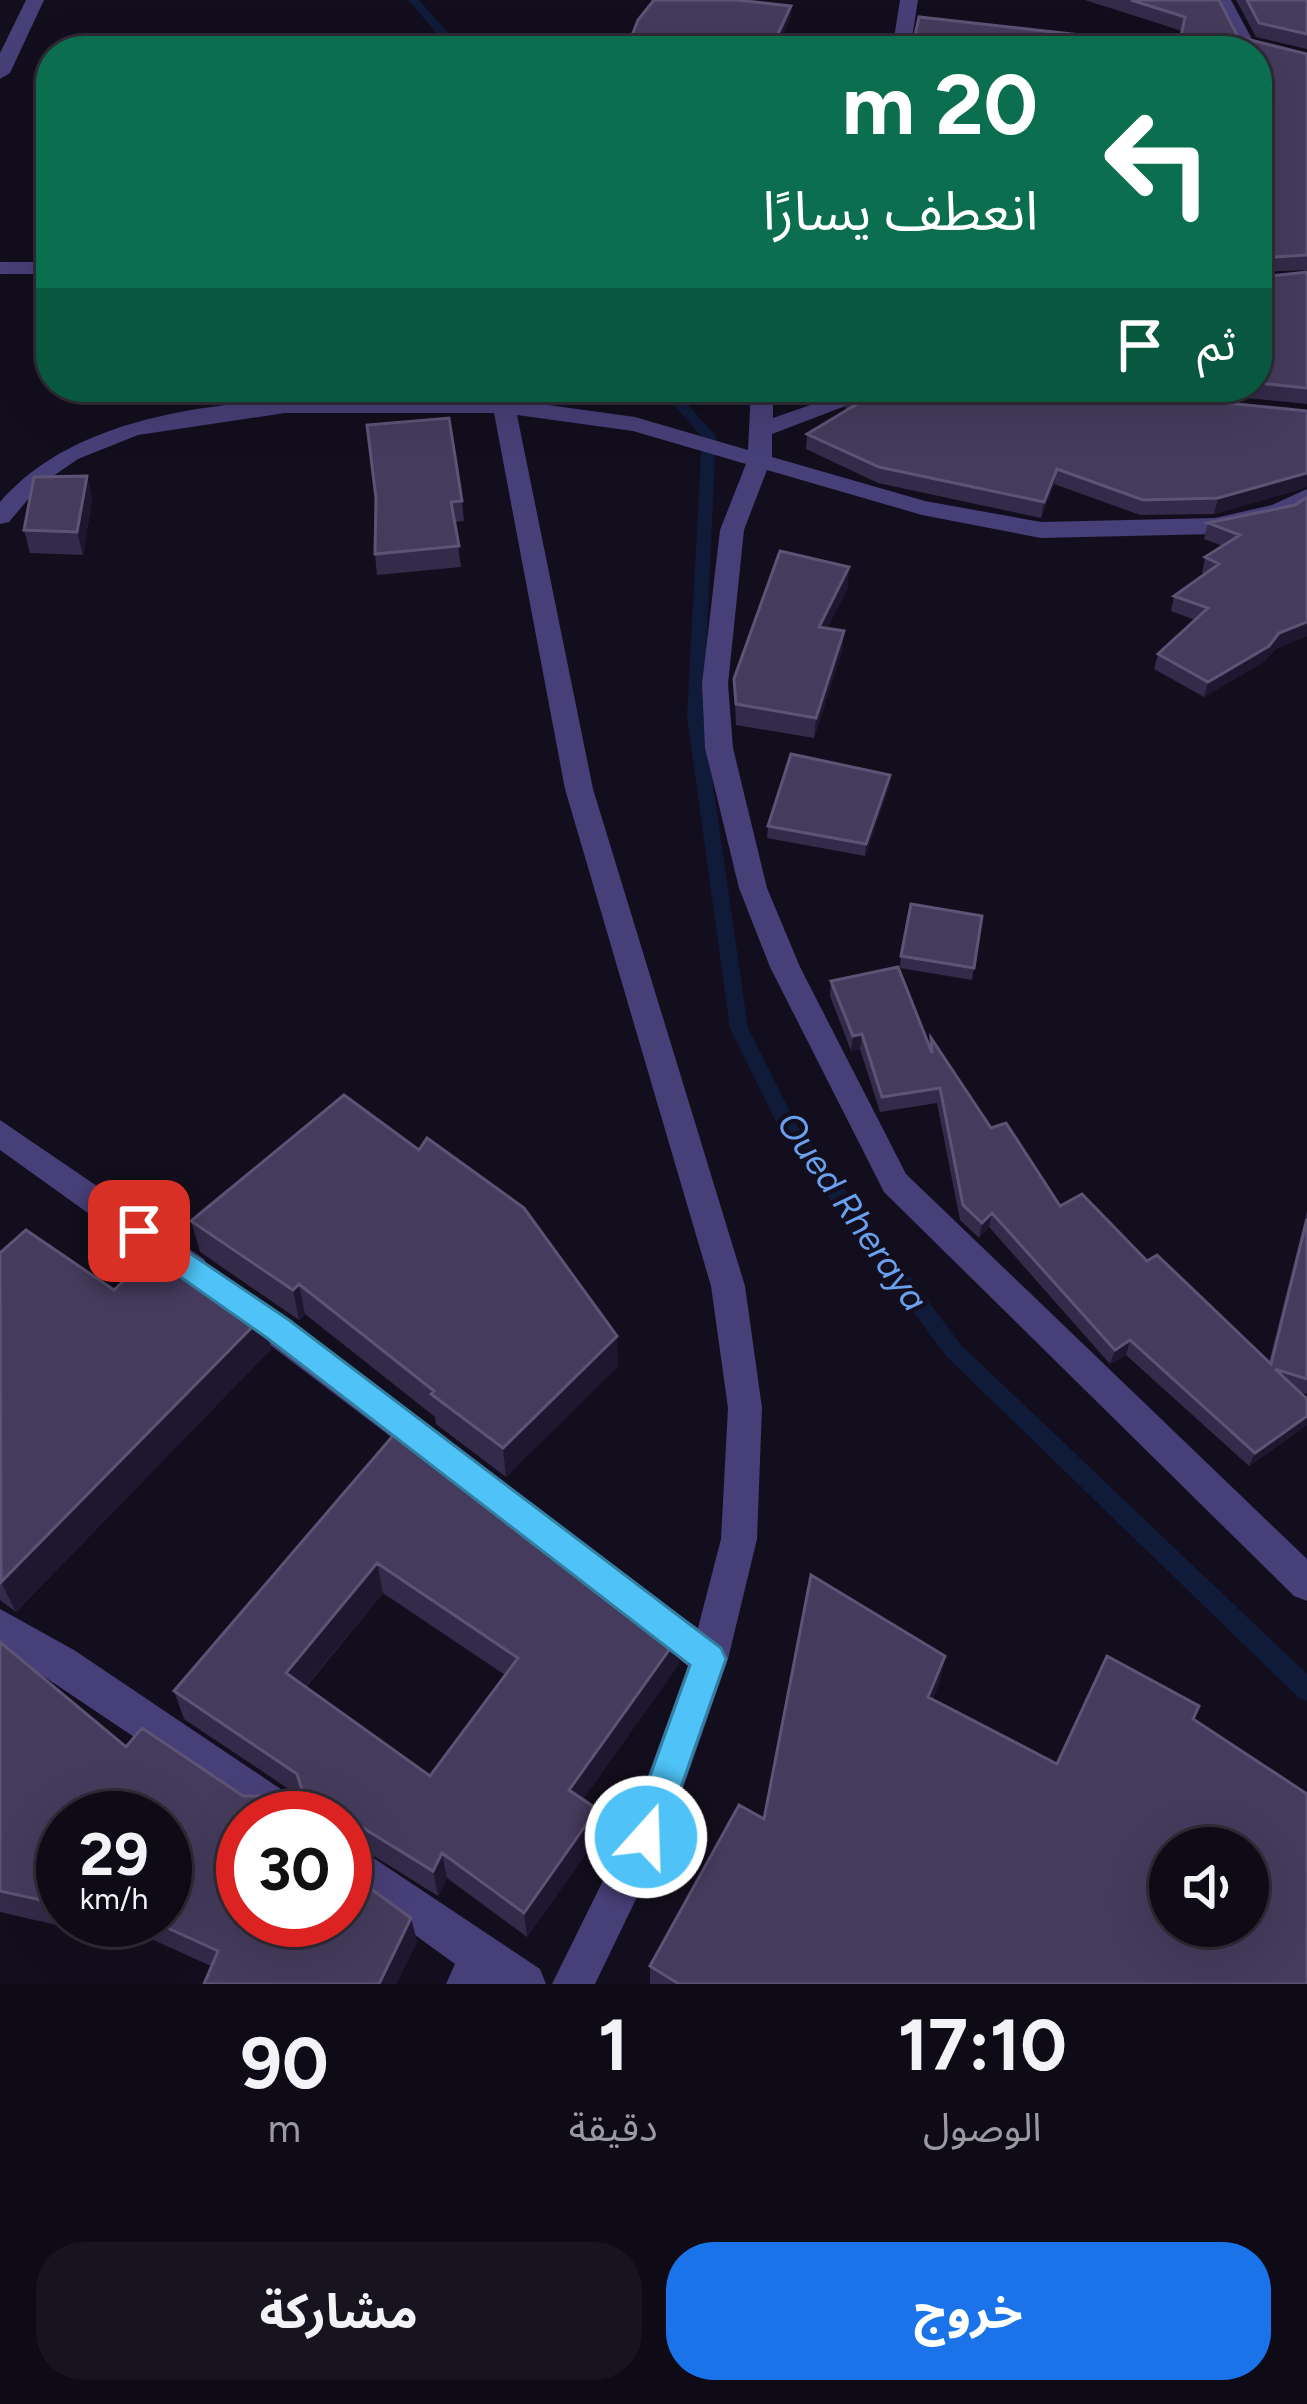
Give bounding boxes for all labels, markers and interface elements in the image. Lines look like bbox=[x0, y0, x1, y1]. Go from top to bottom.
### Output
text: 20 m bbox=[842, 54, 1038, 155]
icon: left bbox=[1080, 84, 1236, 240]
text: انعطف يسارًا bbox=[762, 179, 1038, 244]
icon: arrive bbox=[1107, 312, 1173, 378]
text: ثم bbox=[1197, 317, 1236, 371]
water label: Oued Rheraya bbox=[768, 1103, 937, 1319]
pin bbox=[88, 1180, 190, 1282]
icon: arrive bbox=[106, 1198, 172, 1264]
position arrow bbox=[583, 1774, 709, 1900]
speed limit sign: 30 bbox=[216, 1791, 372, 1947]
text: 29 bbox=[79, 1818, 149, 1890]
map controls bbox=[1149, 1827, 1269, 1947]
button: sound bbox=[1149, 1827, 1269, 1947]
text: km/h bbox=[80, 1880, 148, 1917]
text: 1 bbox=[598, 2002, 628, 2088]
text: 17:10 bbox=[898, 2002, 1067, 2088]
text: 90 bbox=[240, 2020, 329, 2106]
text: دقيقة bbox=[569, 2104, 658, 2151]
text: الوصول bbox=[923, 2104, 1042, 2151]
text: m bbox=[268, 2105, 301, 2152]
button: مشاركة bbox=[36, 2242, 642, 2380]
button: خروج bbox=[666, 2242, 1271, 2380]

